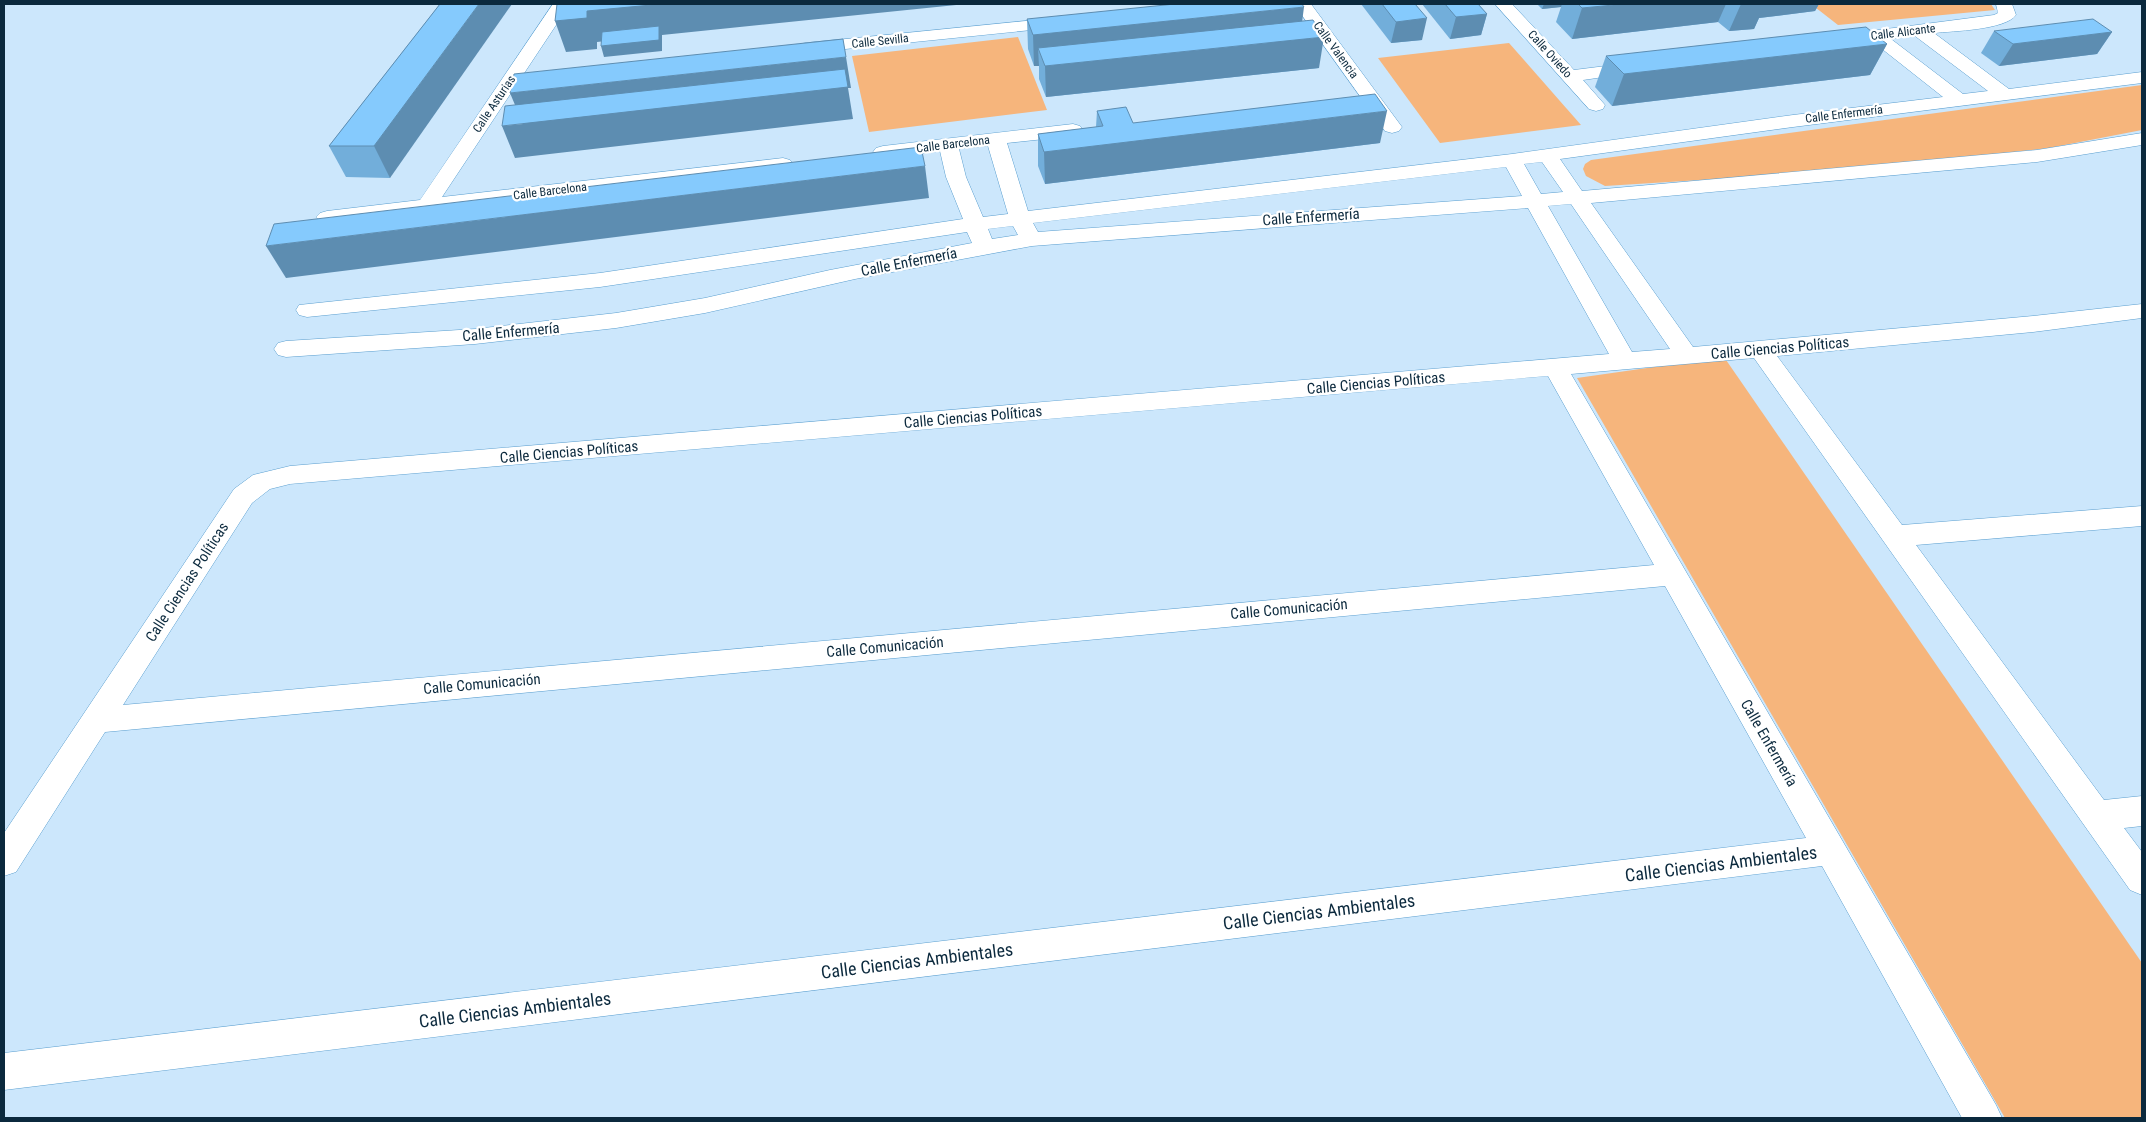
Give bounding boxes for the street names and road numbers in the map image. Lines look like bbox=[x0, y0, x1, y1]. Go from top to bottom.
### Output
street label: Calle Valencia bbox=[1311, 19, 1361, 81]
street label: Calle Alicante bbox=[1870, 21, 1937, 43]
street label: Calle Oviedo bbox=[1525, 27, 1575, 81]
street label: Calle Sevilla bbox=[851, 31, 909, 51]
street label: Calle Asturias bbox=[470, 73, 518, 135]
street label: Calle Enfermería bbox=[1804, 102, 1884, 126]
street label: Calle Barcelona bbox=[916, 133, 991, 155]
street label: Calle Barcelona bbox=[513, 180, 588, 202]
street label: Calle Enfermería bbox=[1262, 205, 1360, 229]
street label: Calle Enfermería bbox=[859, 244, 959, 280]
street label: Calle Enfermería bbox=[462, 319, 560, 345]
street label: Calle Ciencias Políticas bbox=[1710, 333, 1850, 363]
street label: Calle Ciencias Políticas bbox=[1306, 368, 1446, 398]
street label: Calle Ciencias Políticas bbox=[903, 402, 1043, 432]
street label: Calle Ciencias Políticas bbox=[499, 437, 639, 467]
street label: Calle Ciencias Políticas bbox=[142, 519, 232, 645]
street label: Calle Comunicación bbox=[1230, 595, 1348, 623]
street label: Calle Comunicación bbox=[826, 633, 944, 661]
street label: Calle Comunicación bbox=[423, 670, 541, 698]
street label: Calle Enfermería bbox=[1737, 696, 1801, 790]
street label: Calle Ciencias Ambientales bbox=[1624, 841, 1818, 886]
street label: Calle Ciencias Ambientales bbox=[1222, 889, 1416, 934]
street label: Calle Ciencias Ambientales bbox=[820, 938, 1014, 983]
street label: Calle Ciencias Ambientales bbox=[418, 987, 612, 1032]

